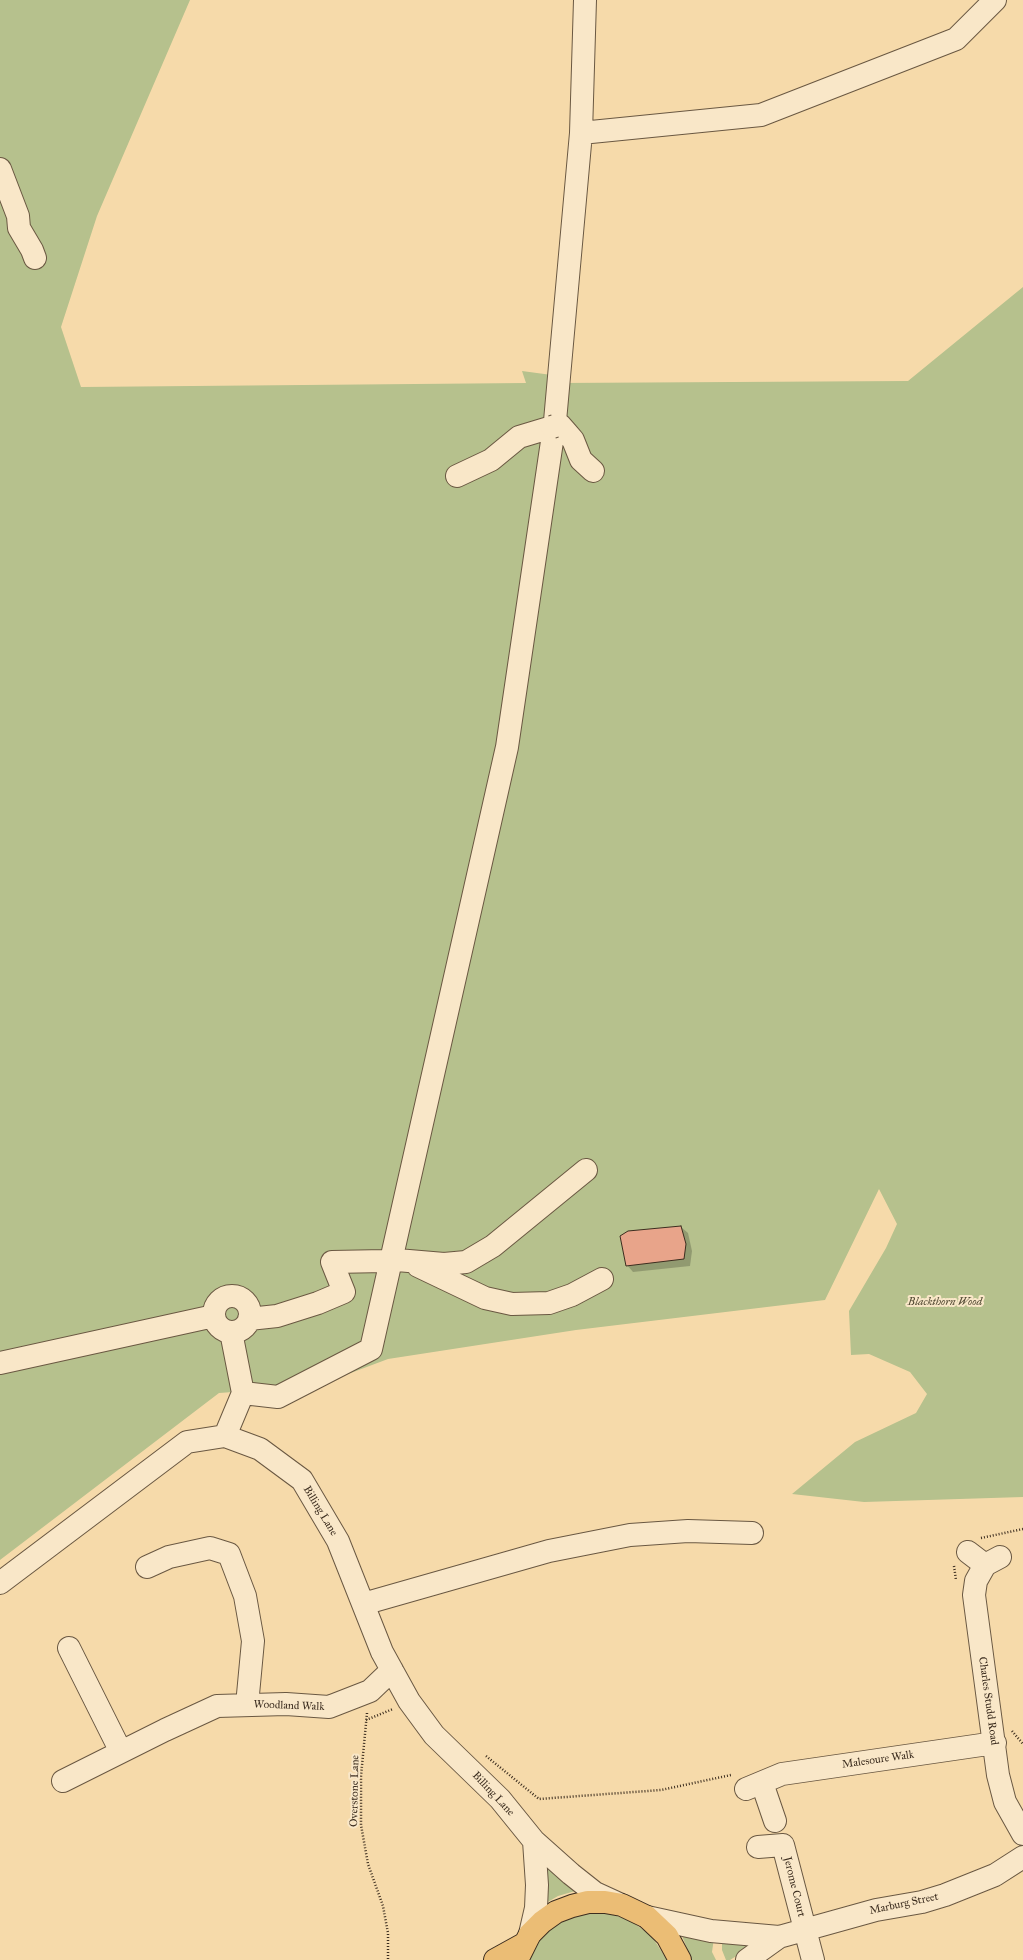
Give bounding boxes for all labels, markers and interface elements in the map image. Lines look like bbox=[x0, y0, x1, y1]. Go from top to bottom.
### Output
park label: Blackthorn Wood bbox=[908, 1295, 982, 1309]
street label: Billing Lane bbox=[300, 1484, 340, 1538]
street label: Charles Studd Road bbox=[975, 1656, 1001, 1746]
street label: Woodland Walk bbox=[253, 1698, 325, 1714]
street label: Malesoure Walk bbox=[841, 1748, 915, 1772]
street label: Overstone Lane bbox=[348, 1755, 362, 1827]
street label: Billing Lane bbox=[469, 1769, 517, 1819]
street label: Jerome Court bbox=[780, 1855, 808, 1919]
street label: Marburg Street bbox=[868, 1890, 940, 1918]

